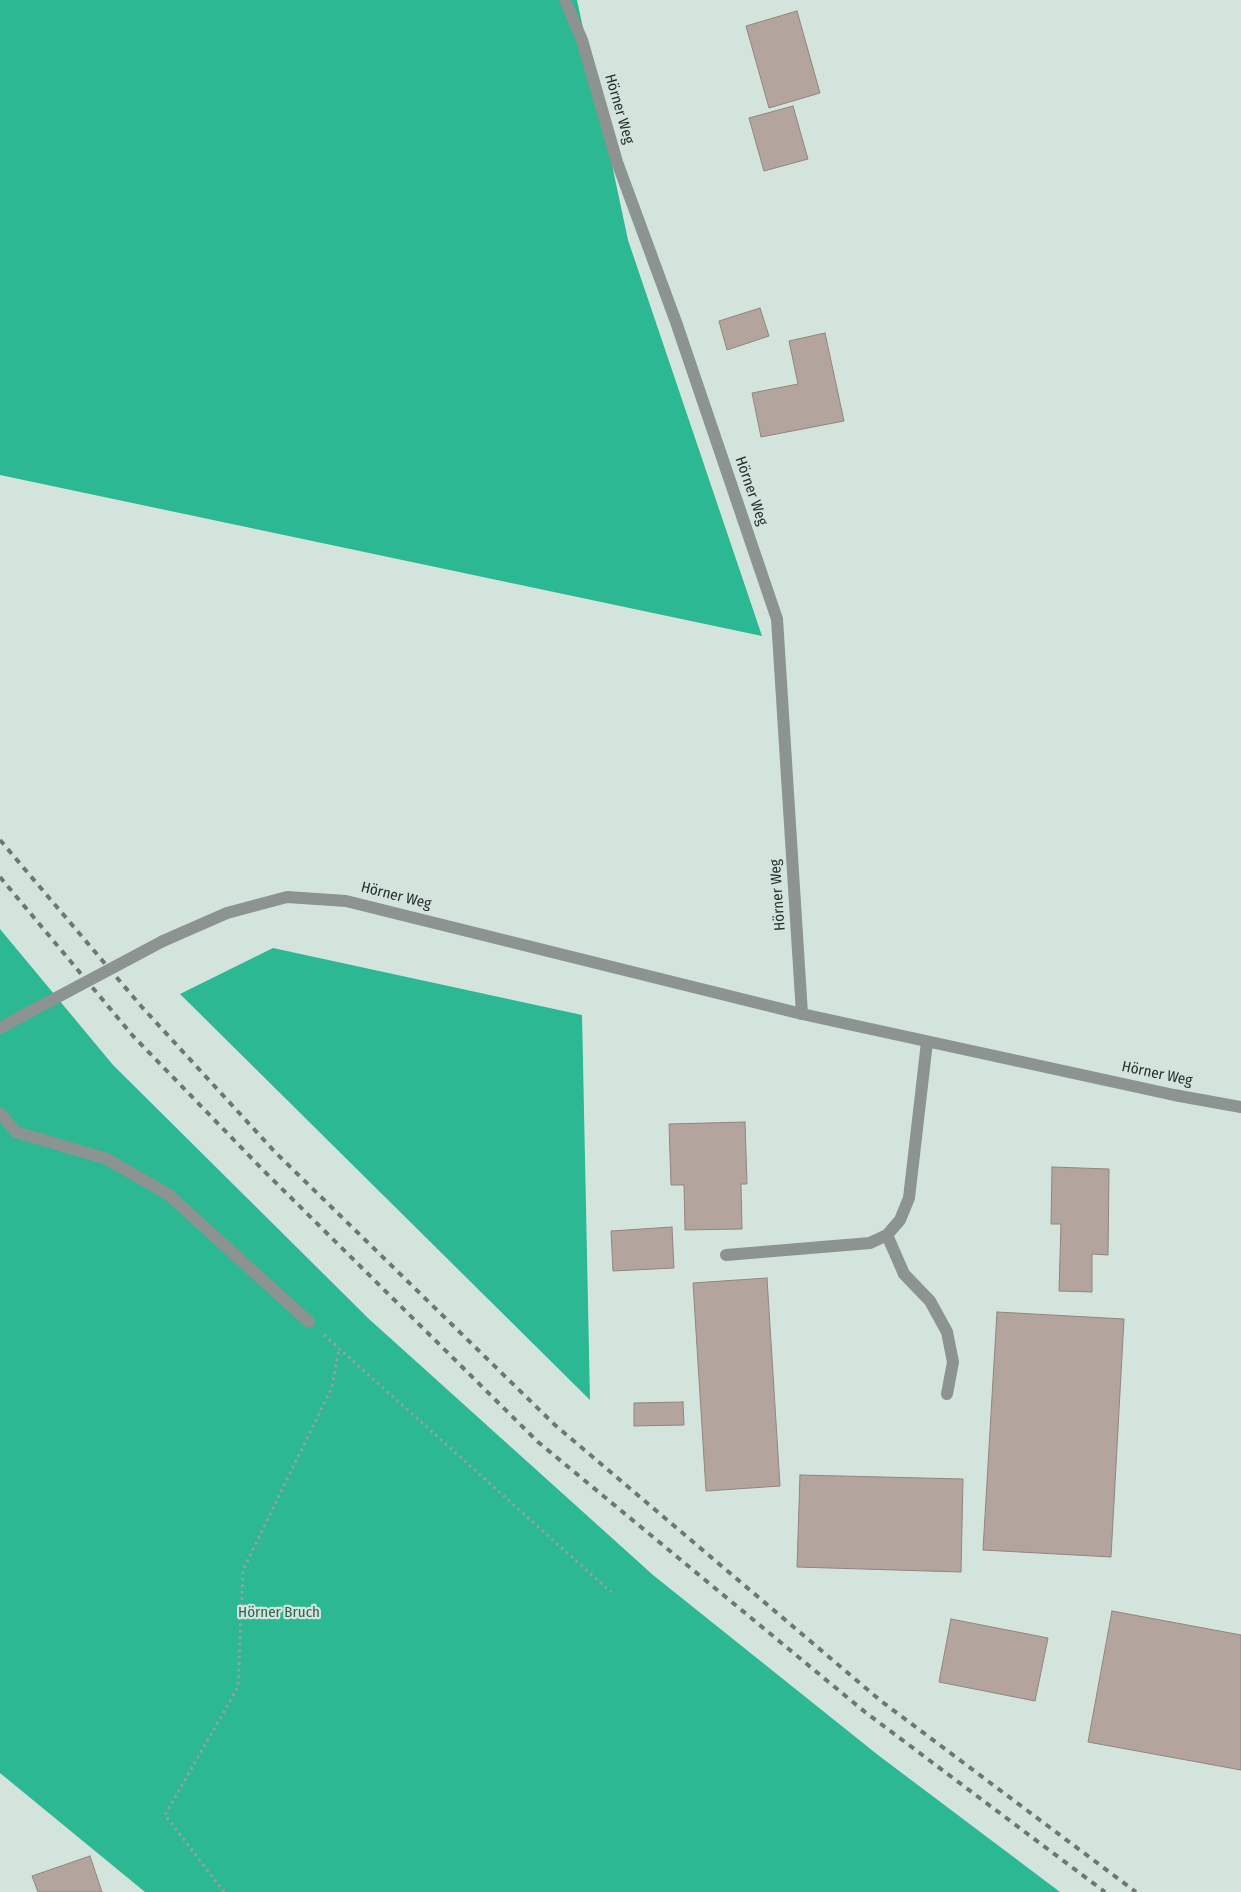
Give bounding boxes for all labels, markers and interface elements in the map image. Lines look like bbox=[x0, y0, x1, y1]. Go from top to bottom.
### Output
street label: Hörner Weg bbox=[600, 72, 638, 146]
street label: Hörner Weg bbox=[731, 454, 771, 528]
street label: Hörner Weg bbox=[767, 859, 789, 931]
street label: Hörner Weg bbox=[359, 879, 433, 913]
street label: Hörner Weg bbox=[1120, 1058, 1194, 1090]
park label: Hörner Bruch bbox=[238, 1604, 320, 1622]

